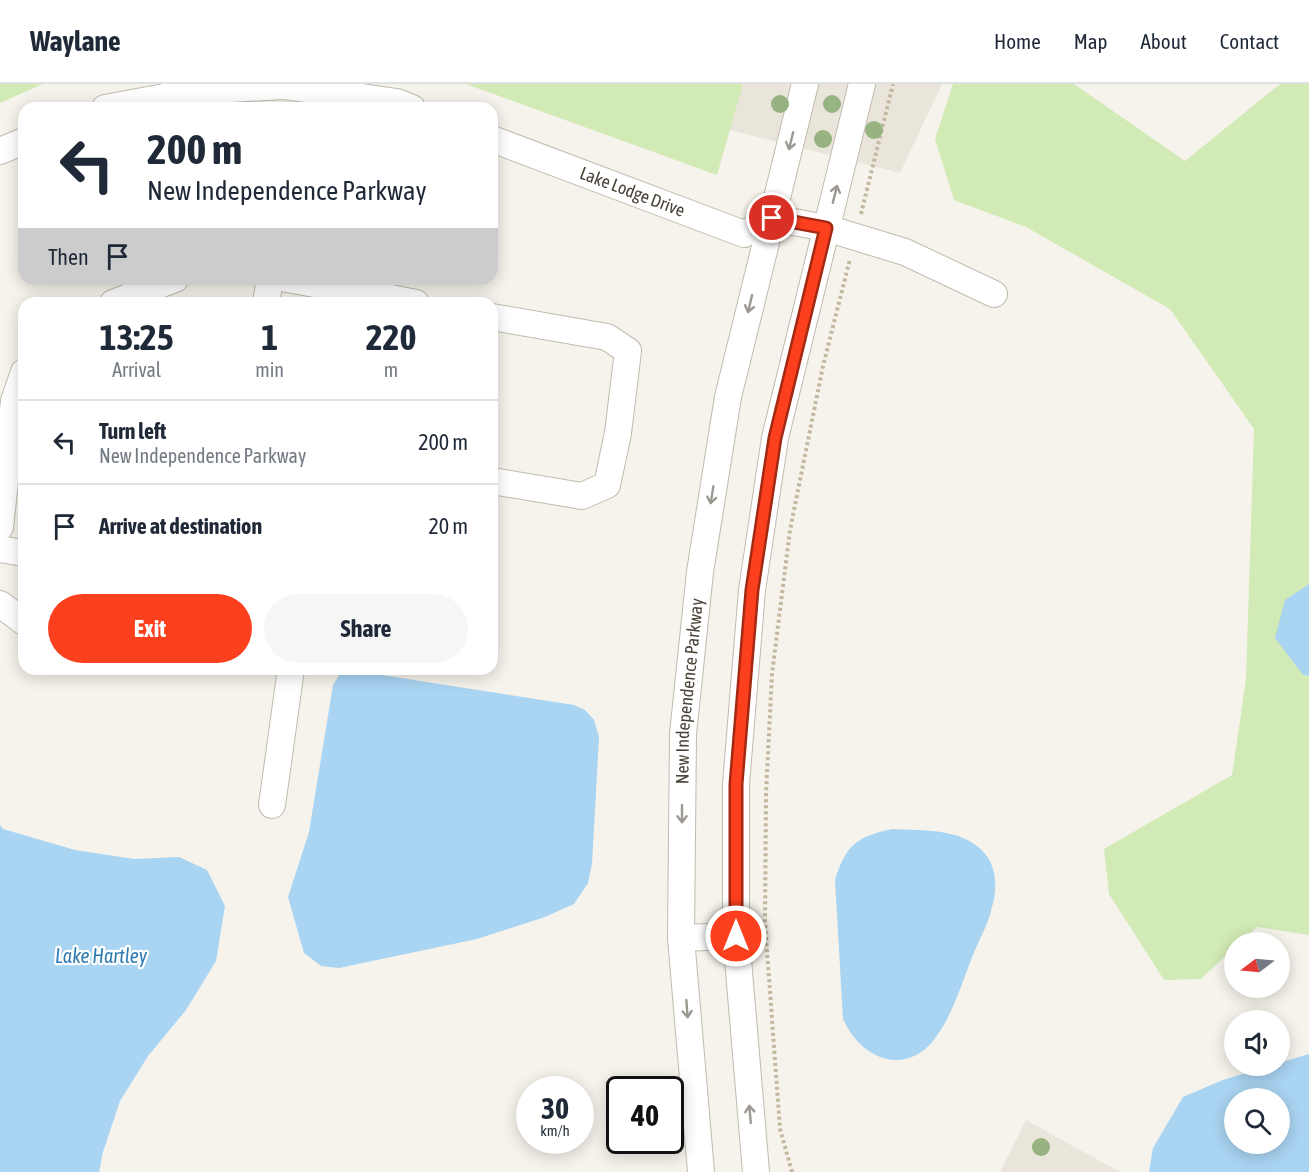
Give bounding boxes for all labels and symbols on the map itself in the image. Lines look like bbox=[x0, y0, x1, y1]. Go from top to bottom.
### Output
one-way arrow bbox=[784, 131, 796, 150]
street label: Lake Lodge Drive bbox=[577, 162, 688, 221]
one-way arrow bbox=[829, 185, 841, 204]
pin bbox=[746, 192, 797, 243]
one-way arrow bbox=[743, 294, 755, 313]
one-way arrow bbox=[706, 485, 717, 504]
street label: New Independence Parkway bbox=[672, 597, 707, 784]
one-way arrow bbox=[676, 804, 688, 824]
position arrow bbox=[704, 904, 768, 968]
north arrow bbox=[1224, 932, 1290, 998]
water label: Lake Hartley bbox=[55, 944, 148, 967]
one-way arrow bbox=[682, 999, 693, 1019]
speed limit sign: 40 bbox=[606, 1076, 684, 1154]
one-way arrow bbox=[744, 1104, 755, 1124]

